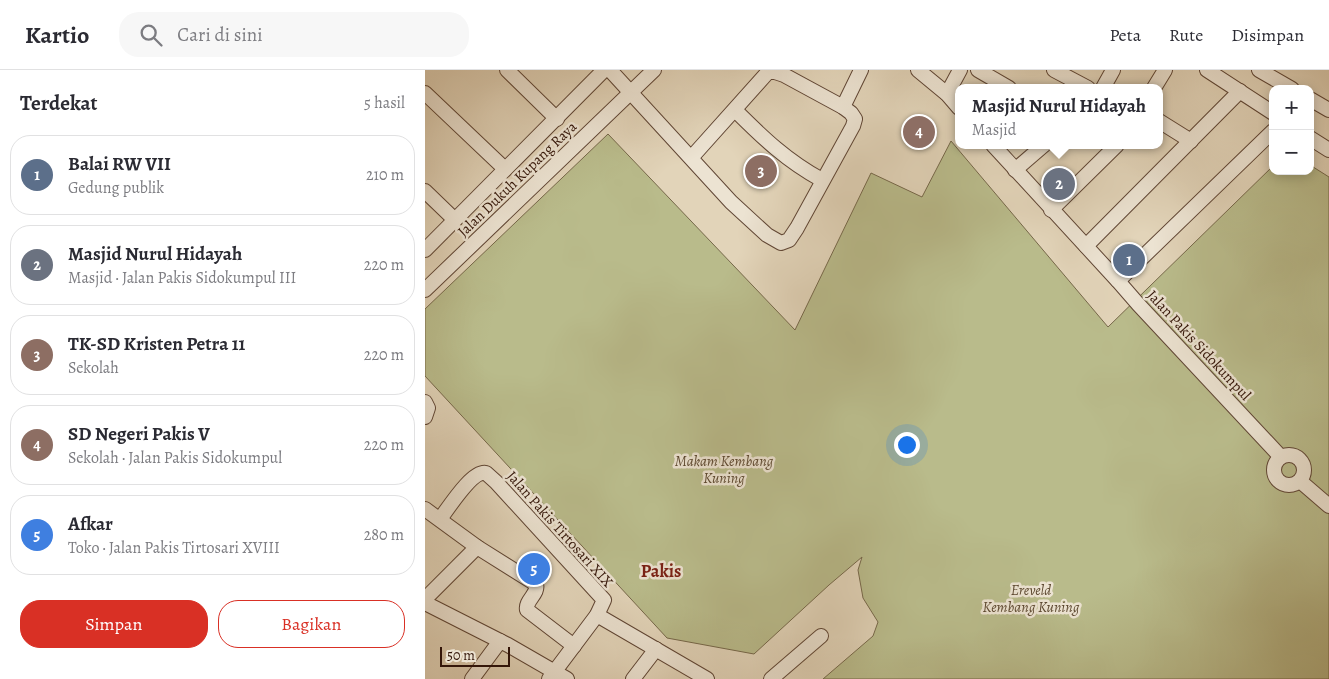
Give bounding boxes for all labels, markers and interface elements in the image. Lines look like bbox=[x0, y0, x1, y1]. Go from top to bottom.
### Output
search box bbox=[119, 12, 469, 57]
text: Kartio bbox=[25, 19, 89, 51]
icon: search bbox=[137, 21, 165, 49]
text: Cari di sini bbox=[177, 22, 263, 48]
text: Peta bbox=[1110, 23, 1141, 47]
text: Rute bbox=[1169, 23, 1203, 47]
text: Disimpan bbox=[1231, 23, 1304, 47]
popup bbox=[955, 84, 1163, 149]
map controls bbox=[1269, 85, 1314, 175]
button: + bbox=[1269, 85, 1314, 130]
text: Terdekat bbox=[20, 89, 98, 117]
text: 5 hasil bbox=[364, 92, 405, 114]
text: Masjid Nurul Hidayah bbox=[972, 93, 1146, 119]
pin: 4 bbox=[903, 113, 935, 151]
street label: Jalan Dukuh Kupang Raya bbox=[453, 117, 581, 241]
text: Masjid bbox=[972, 119, 1016, 141]
button: − bbox=[1269, 130, 1314, 175]
text: Balai RW VII bbox=[68, 151, 171, 177]
pin: 3 bbox=[745, 152, 777, 190]
text: 1 bbox=[34, 164, 40, 186]
text: 210 m bbox=[366, 164, 404, 186]
pin: 2 bbox=[1043, 165, 1075, 203]
text: Gedung publik bbox=[68, 177, 164, 199]
text: Masjid Nurul Hidayah bbox=[68, 241, 242, 267]
pin: 1 bbox=[1113, 241, 1145, 279]
text: 2 bbox=[33, 254, 41, 276]
text: 220 m bbox=[364, 254, 404, 276]
text: Masjid · Jalan Pakis Sidokumpul III bbox=[68, 267, 296, 289]
street label: Jalan Pakis Sidokumpul bbox=[1143, 285, 1256, 405]
text: TK-SD Kristen Petra 11 bbox=[68, 331, 245, 357]
text: 3 bbox=[34, 344, 40, 366]
text: 220 m bbox=[364, 344, 404, 366]
text: Sekolah bbox=[68, 357, 119, 379]
text: SD Negeri Pakis V bbox=[68, 421, 210, 447]
your location bbox=[894, 432, 920, 458]
text: 4 bbox=[33, 434, 41, 456]
text: 220 m bbox=[364, 434, 404, 456]
text: Sekolah · Jalan Pakis Sidokumpul bbox=[68, 447, 282, 469]
park label: Makam Kembang Kuning bbox=[675, 451, 774, 488]
street label: Jalan Pakis Tirtosari XIX bbox=[502, 467, 618, 592]
text: Afkar bbox=[68, 511, 113, 537]
text: 5 bbox=[34, 524, 40, 546]
text: 280 m bbox=[364, 524, 404, 546]
text: Toko · Jalan Pakis Tirtosari XVIII bbox=[68, 537, 280, 559]
pin: 5 bbox=[518, 550, 550, 588]
district label: Pakis bbox=[641, 559, 681, 583]
park label: Ereveld Kembang Kuning bbox=[983, 580, 1080, 617]
button: Simpan bbox=[20, 600, 208, 648]
button: Bagikan bbox=[218, 600, 405, 648]
scale bar bbox=[440, 644, 510, 667]
text: 50 m bbox=[447, 646, 475, 665]

